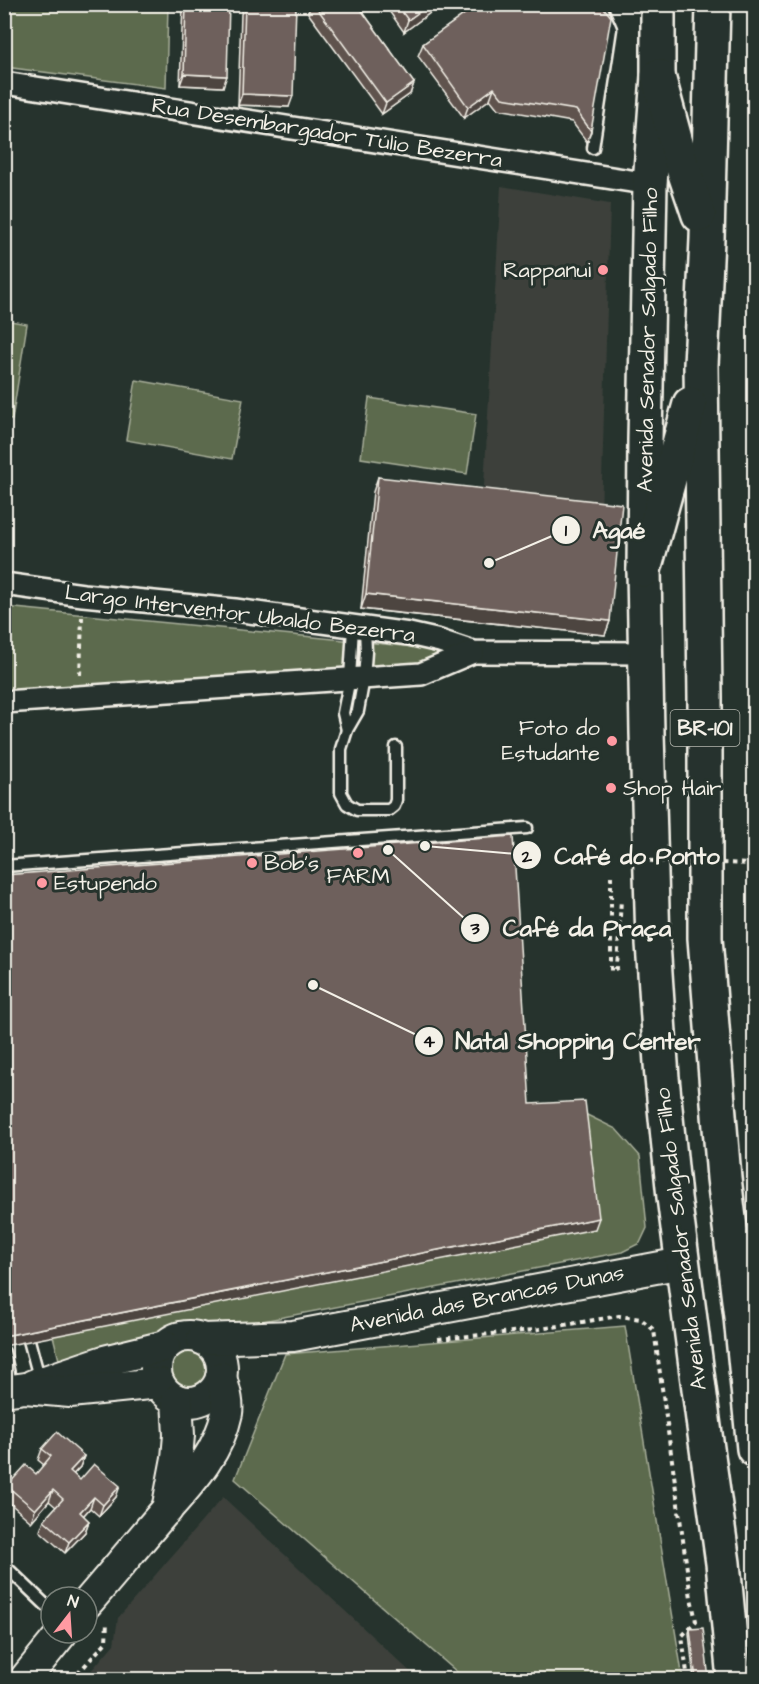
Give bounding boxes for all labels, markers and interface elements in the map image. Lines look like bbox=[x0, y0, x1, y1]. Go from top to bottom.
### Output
street label: Rua Desembargador Túlio Bezerra bbox=[149, 90, 505, 177]
street label: Avenida Senador Salgado Filho bbox=[630, 187, 667, 493]
place label: Rappanui bbox=[503, 255, 591, 286]
marker: Rappanui bbox=[596, 263, 610, 277]
callout: Agaé bbox=[551, 509, 658, 551]
text: Agaé bbox=[593, 514, 645, 549]
text: 1 bbox=[565, 518, 568, 543]
street label: Largo Interventor Ubaldo Bezerra bbox=[63, 577, 417, 652]
road number: BR-101 bbox=[670, 710, 740, 746]
place label: Foto do Estudante bbox=[502, 713, 601, 769]
marker: Foto do Estudante bbox=[605, 734, 619, 748]
place label: Shop Hair bbox=[623, 773, 721, 804]
marker: Shop Hair bbox=[604, 781, 618, 795]
callout: Café do Ponto bbox=[512, 834, 732, 876]
text: Café do Ponto bbox=[554, 840, 720, 874]
text: 2 bbox=[521, 844, 533, 869]
marker: FARM bbox=[351, 846, 365, 860]
place label: Bob's bbox=[264, 848, 319, 879]
marker: Bob's bbox=[245, 856, 259, 870]
place label: FARM bbox=[326, 861, 390, 892]
place label: Estupendo bbox=[54, 868, 158, 899]
marker: Estupendo bbox=[35, 876, 49, 890]
callout: Café da Praça bbox=[460, 907, 683, 949]
text: Café da Praça bbox=[503, 912, 672, 946]
text: 3 bbox=[469, 916, 480, 941]
callout: Natal Shopping Center bbox=[414, 1020, 713, 1062]
text: Natal Shopping Center bbox=[455, 1025, 702, 1060]
text: 4 bbox=[423, 1029, 436, 1054]
street label: Avenida Senador Salgado Filho bbox=[647, 1085, 716, 1392]
street label: Avenida das Brancas Dunas bbox=[347, 1257, 627, 1341]
north arrow bbox=[39, 1585, 99, 1645]
text: N bbox=[65, 1590, 81, 1614]

